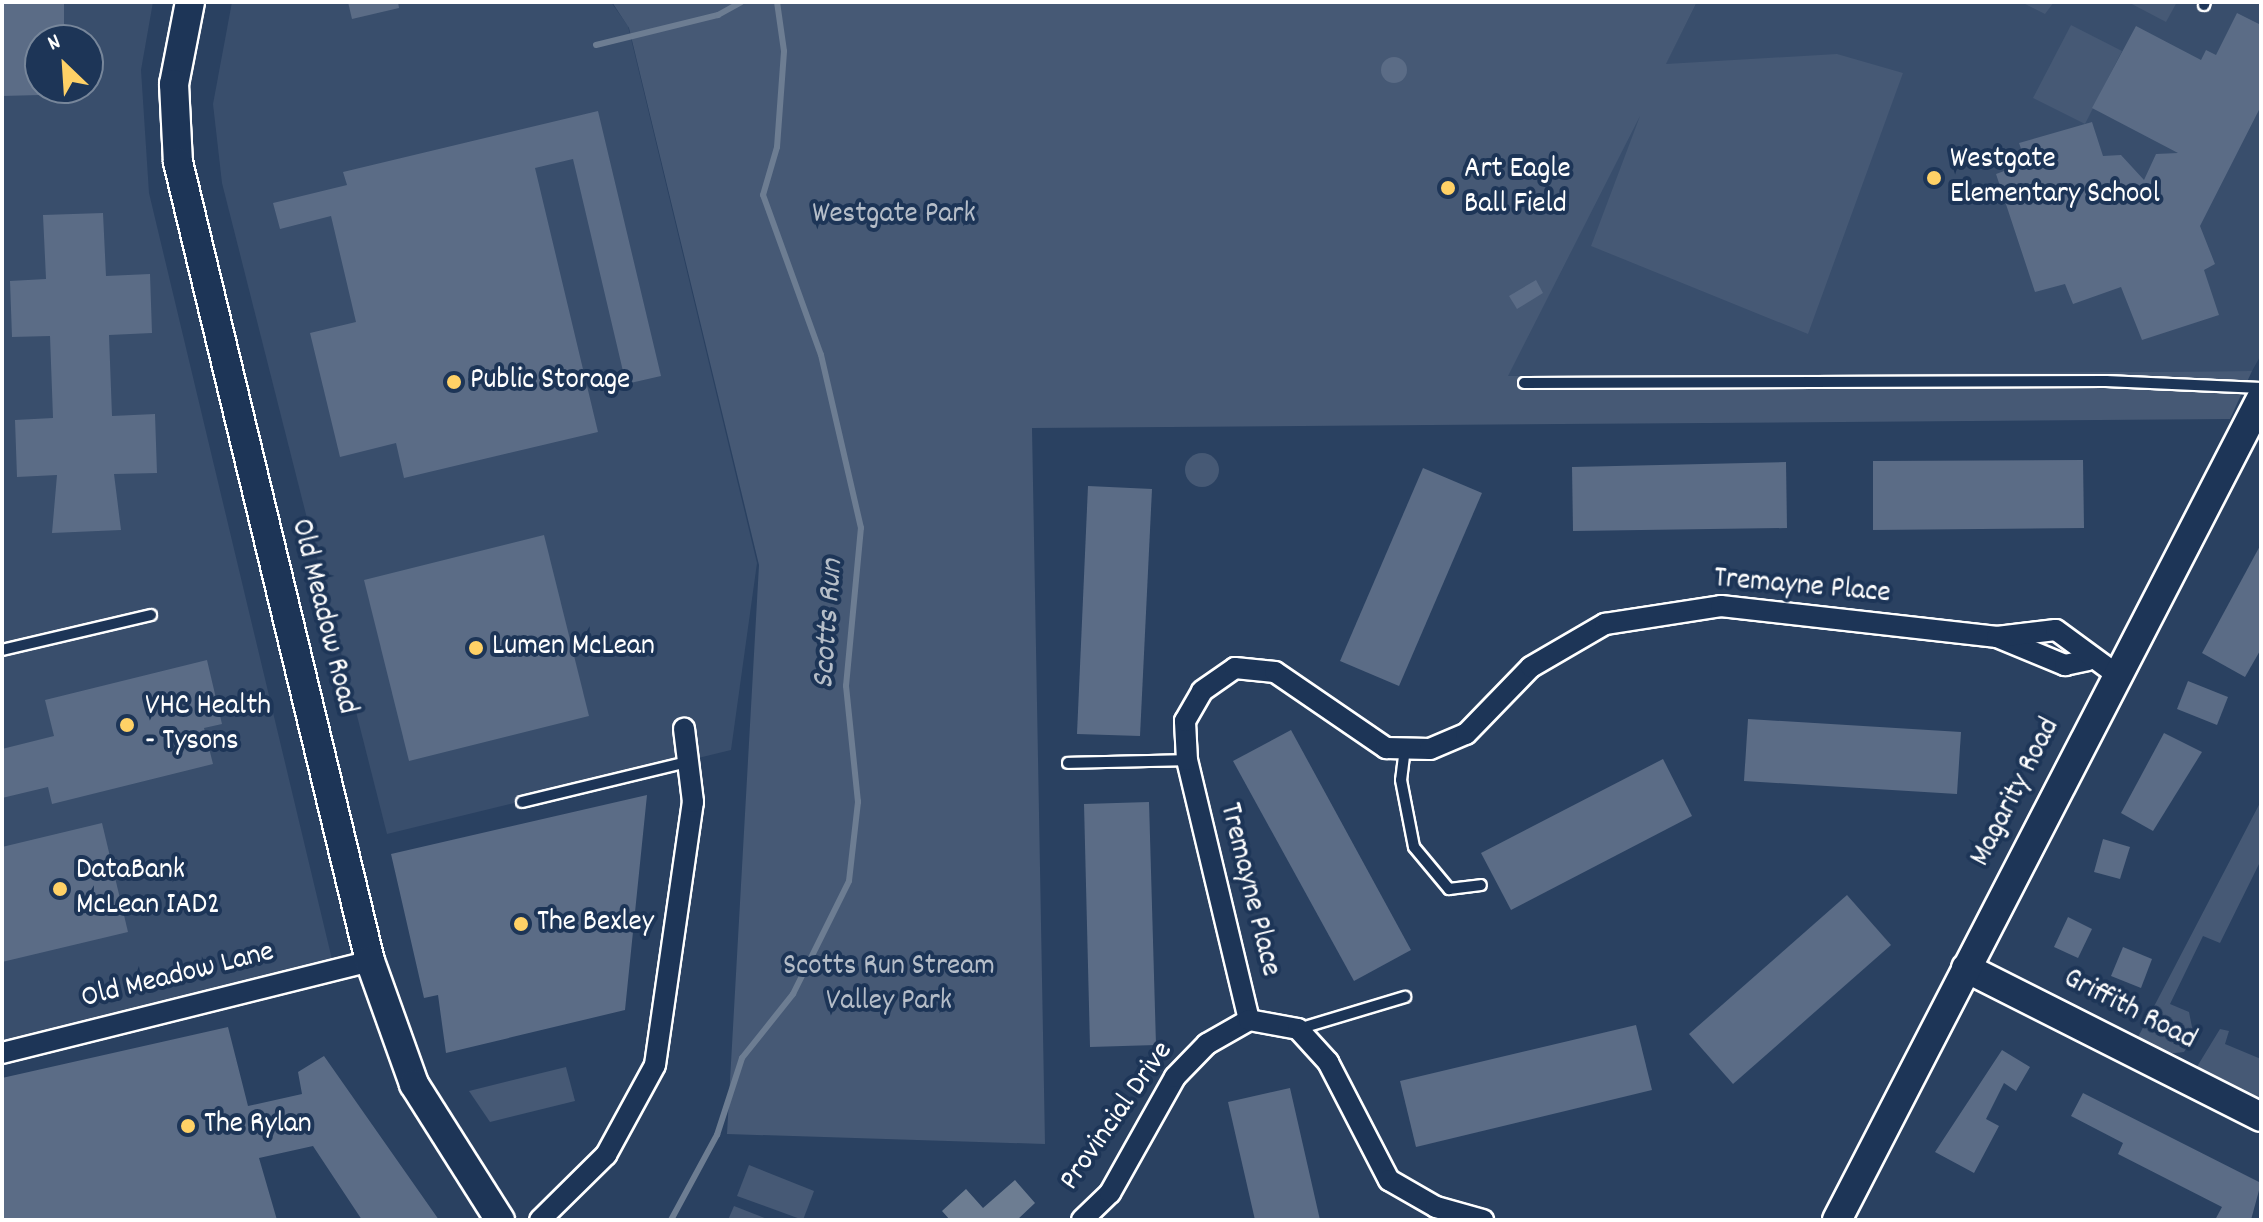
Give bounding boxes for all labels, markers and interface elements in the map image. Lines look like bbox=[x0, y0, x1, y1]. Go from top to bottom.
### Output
north arrow bbox=[24, 24, 104, 104]
text: N bbox=[43, 27, 66, 60]
place label: Westgate Elementary School bbox=[1950, 143, 2160, 214]
place label: Art Eagle Ball Field bbox=[1464, 153, 1571, 224]
marker: Westgate Elementary School bbox=[1925, 169, 1943, 187]
marker: Art Eagle Ball Field bbox=[1439, 179, 1457, 197]
park label: Westgate Park bbox=[812, 198, 976, 234]
place label: Public Storage bbox=[470, 364, 630, 400]
marker: Public Storage bbox=[445, 373, 463, 391]
street label: Old Meadow Road bbox=[280, 516, 364, 718]
water label: Scotts Run bbox=[806, 558, 854, 690]
street label: Tremayne Place bbox=[1712, 562, 1892, 614]
place label: Lumen McLean bbox=[492, 630, 655, 666]
marker: Lumen McLean bbox=[467, 639, 485, 657]
place label: VHC Health - Tysons bbox=[145, 690, 271, 760]
street label: Magarity Road bbox=[1964, 713, 2070, 873]
marker: VHC Health - Tysons bbox=[116, 714, 138, 736]
street label: Tremayne Place bbox=[1209, 800, 1287, 980]
place label: DataBank McLean IAD2 bbox=[76, 854, 220, 924]
marker: DataBank McLean IAD2 bbox=[51, 880, 69, 898]
place label: The Bexley bbox=[537, 906, 654, 942]
marker: The Bexley bbox=[512, 915, 530, 933]
street label: Old Meadow Lane bbox=[78, 936, 278, 1018]
park label: Scotts Run Stream Valley Park bbox=[783, 950, 995, 1020]
street label: Griffith Road bbox=[2056, 962, 2202, 1060]
street label: Provincial Drive bbox=[1054, 1036, 1182, 1198]
place label: The Rylan bbox=[204, 1108, 312, 1144]
marker: The Rylan bbox=[179, 1117, 197, 1135]

